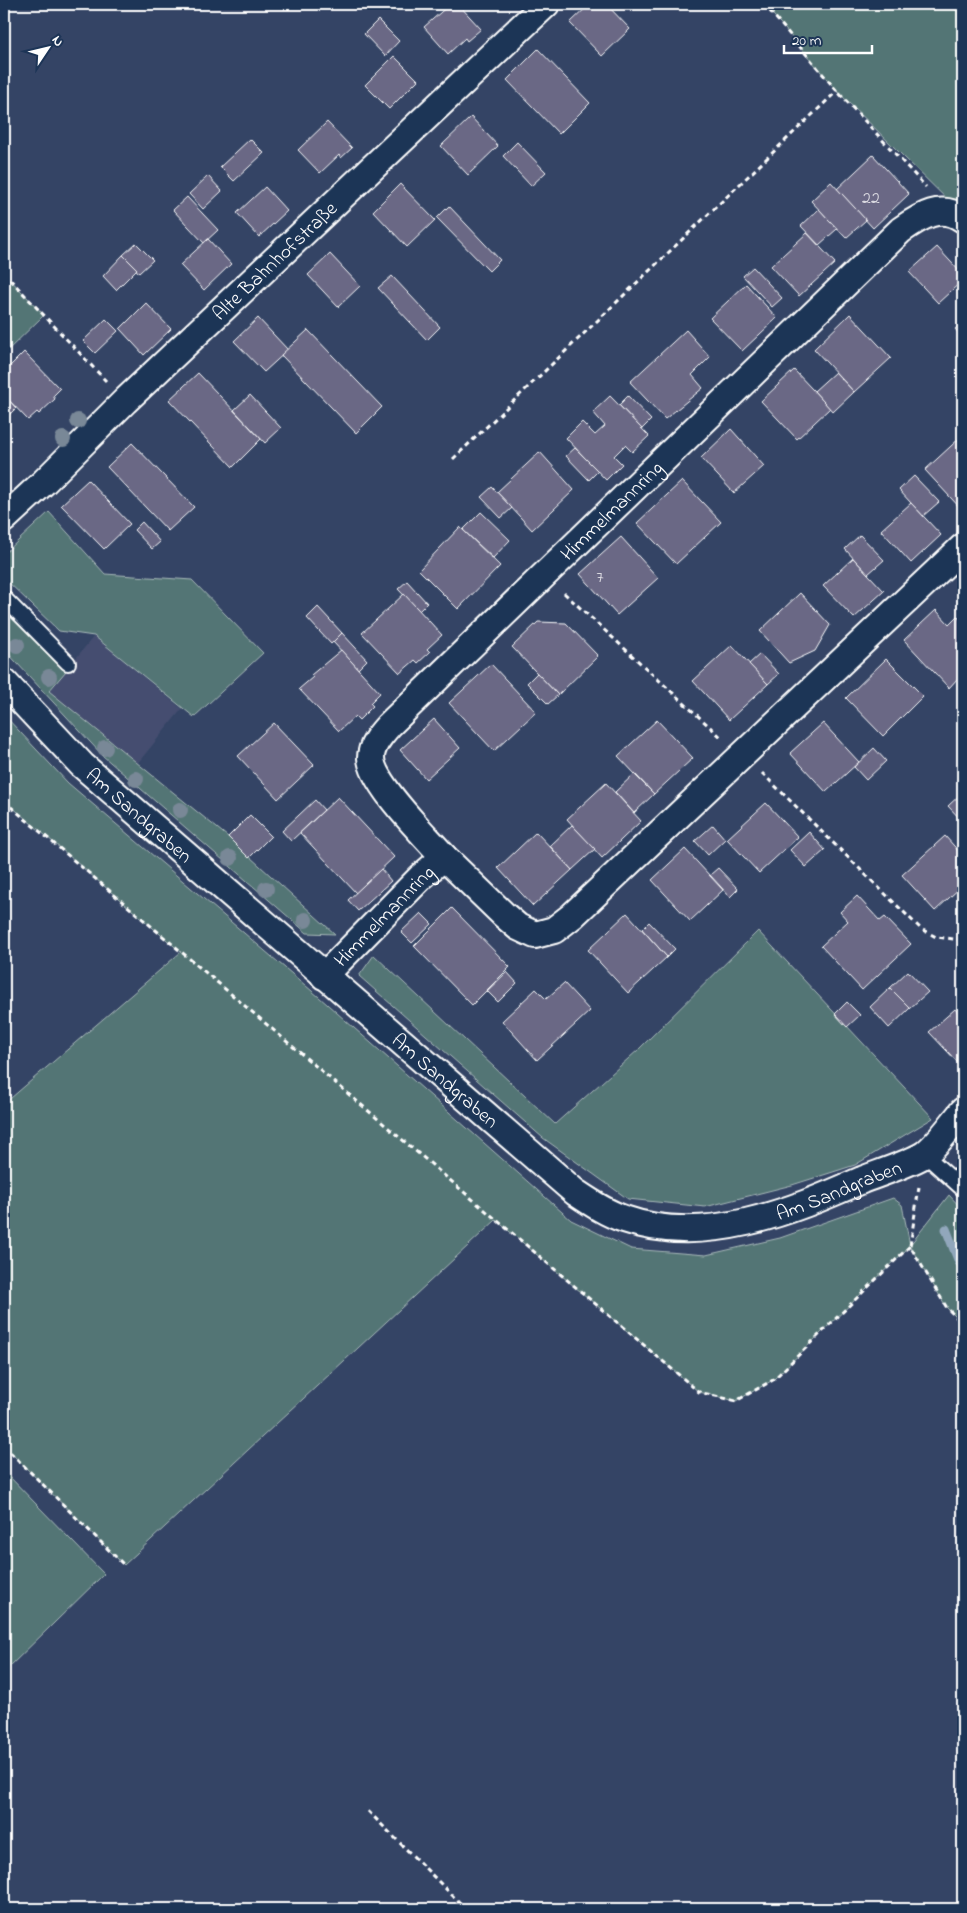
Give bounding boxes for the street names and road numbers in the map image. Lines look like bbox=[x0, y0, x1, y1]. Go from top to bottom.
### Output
street label: Alte Bahnhofstraße bbox=[207, 196, 345, 329]
street label: Himmelmannring bbox=[555, 455, 672, 569]
street label: Am Sandgraben bbox=[78, 762, 198, 871]
street label: Himmelmannring bbox=[328, 859, 443, 975]
street label: Am Sandgraben bbox=[384, 1027, 504, 1136]
street label: Am Sandgraben bbox=[773, 1154, 907, 1230]

